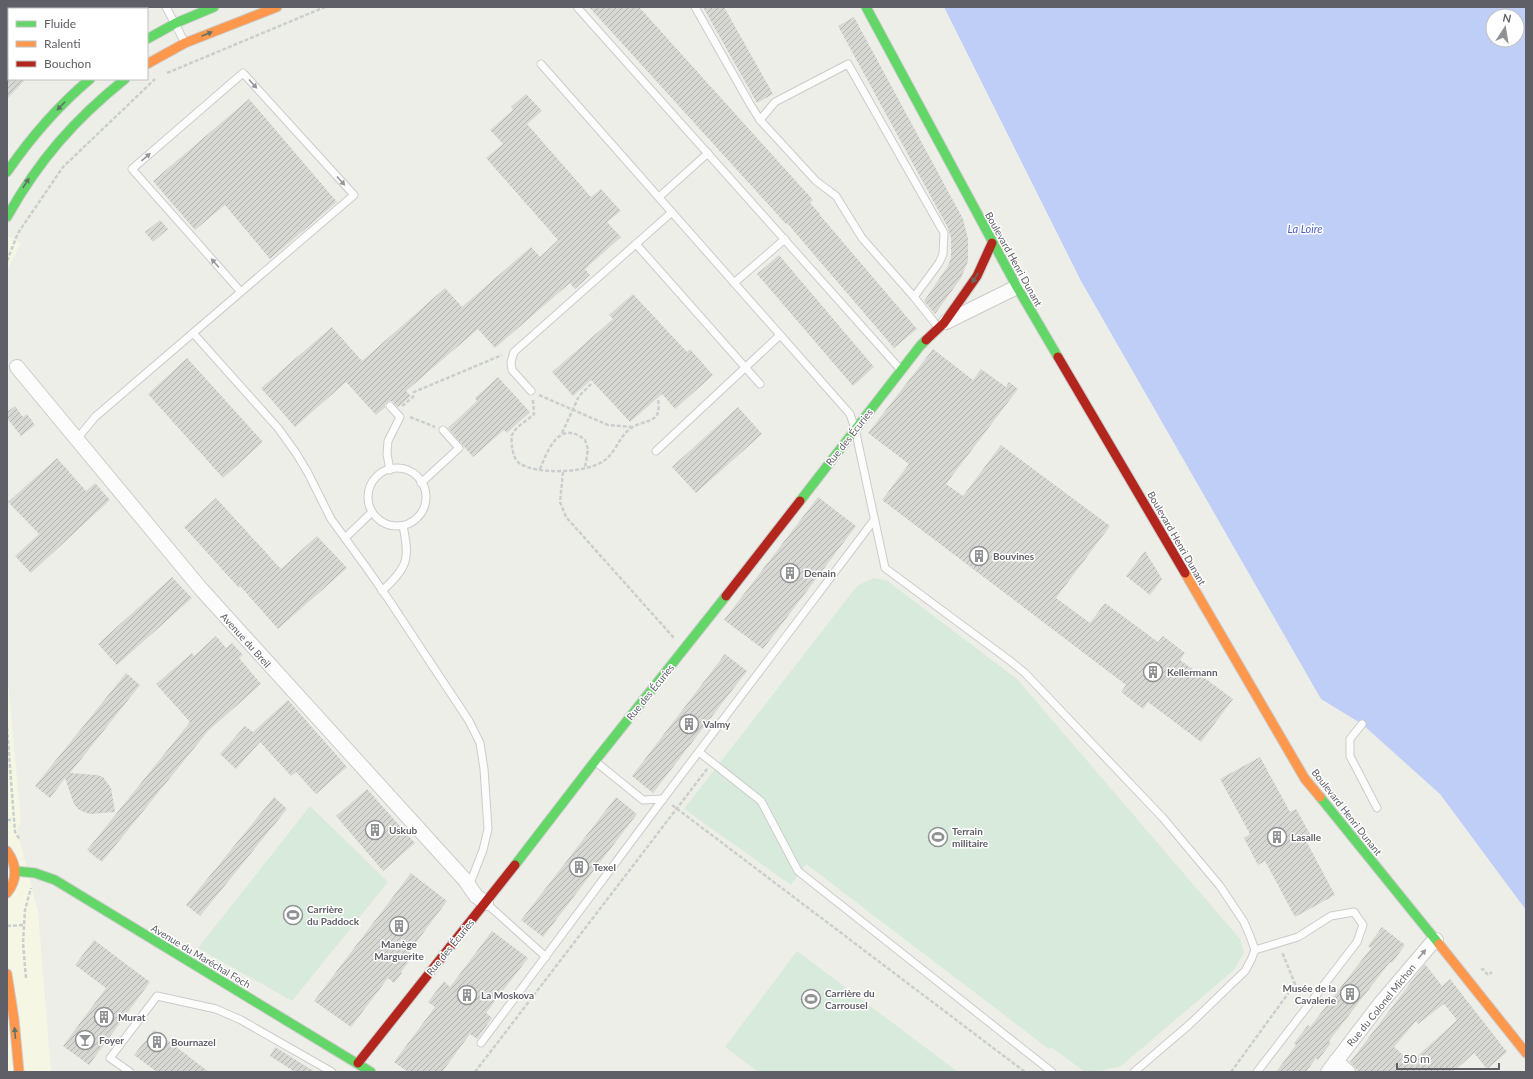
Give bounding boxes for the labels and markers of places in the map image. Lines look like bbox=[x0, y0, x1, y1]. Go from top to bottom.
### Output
building icon: Bouvines bbox=[968, 545, 990, 567]
place label: Bouvines bbox=[993, 550, 1035, 562]
building icon: Denain bbox=[779, 562, 801, 584]
place label: Denain bbox=[804, 567, 836, 579]
building icon: Kellermann bbox=[1142, 661, 1164, 683]
place label: Kellermann bbox=[1167, 666, 1218, 678]
building icon: Valmy bbox=[678, 713, 700, 735]
place label: Valmy bbox=[702, 718, 731, 730]
building icon: Uskub bbox=[364, 819, 386, 841]
place label: Uskub bbox=[389, 824, 418, 836]
place label: Terrain militaire bbox=[952, 825, 989, 849]
sports icon: Terrain militaire bbox=[927, 826, 949, 848]
building icon: Lasalle bbox=[1266, 826, 1288, 848]
place label: Lasalle bbox=[1291, 831, 1322, 843]
building icon: Texel bbox=[568, 856, 590, 878]
place label: Texel bbox=[593, 861, 616, 873]
place label: Carrière du Paddock bbox=[307, 903, 360, 927]
sports icon: Carrière du Paddock bbox=[282, 904, 304, 926]
building icon: Manège Marguerite bbox=[388, 915, 410, 937]
place label: Manège Marguerite bbox=[374, 938, 424, 962]
place label: Musée de la Cavalerie bbox=[1282, 982, 1337, 1006]
building icon: Musée de la Cavalerie bbox=[1339, 983, 1361, 1005]
building icon: La Moskova bbox=[456, 984, 478, 1006]
place label: Carrière du Carrousel bbox=[825, 987, 875, 1011]
sports icon: Carrière du Carrousel bbox=[800, 988, 822, 1010]
place label: La Moskova bbox=[481, 989, 534, 1001]
building icon: Murat bbox=[93, 1006, 115, 1028]
place label: Murat bbox=[118, 1011, 146, 1023]
bar icon: Foyer bbox=[74, 1029, 96, 1051]
building icon: Bournazel bbox=[146, 1031, 168, 1053]
place label: Foyer bbox=[99, 1034, 124, 1046]
place label: Bournazel bbox=[171, 1036, 216, 1048]

